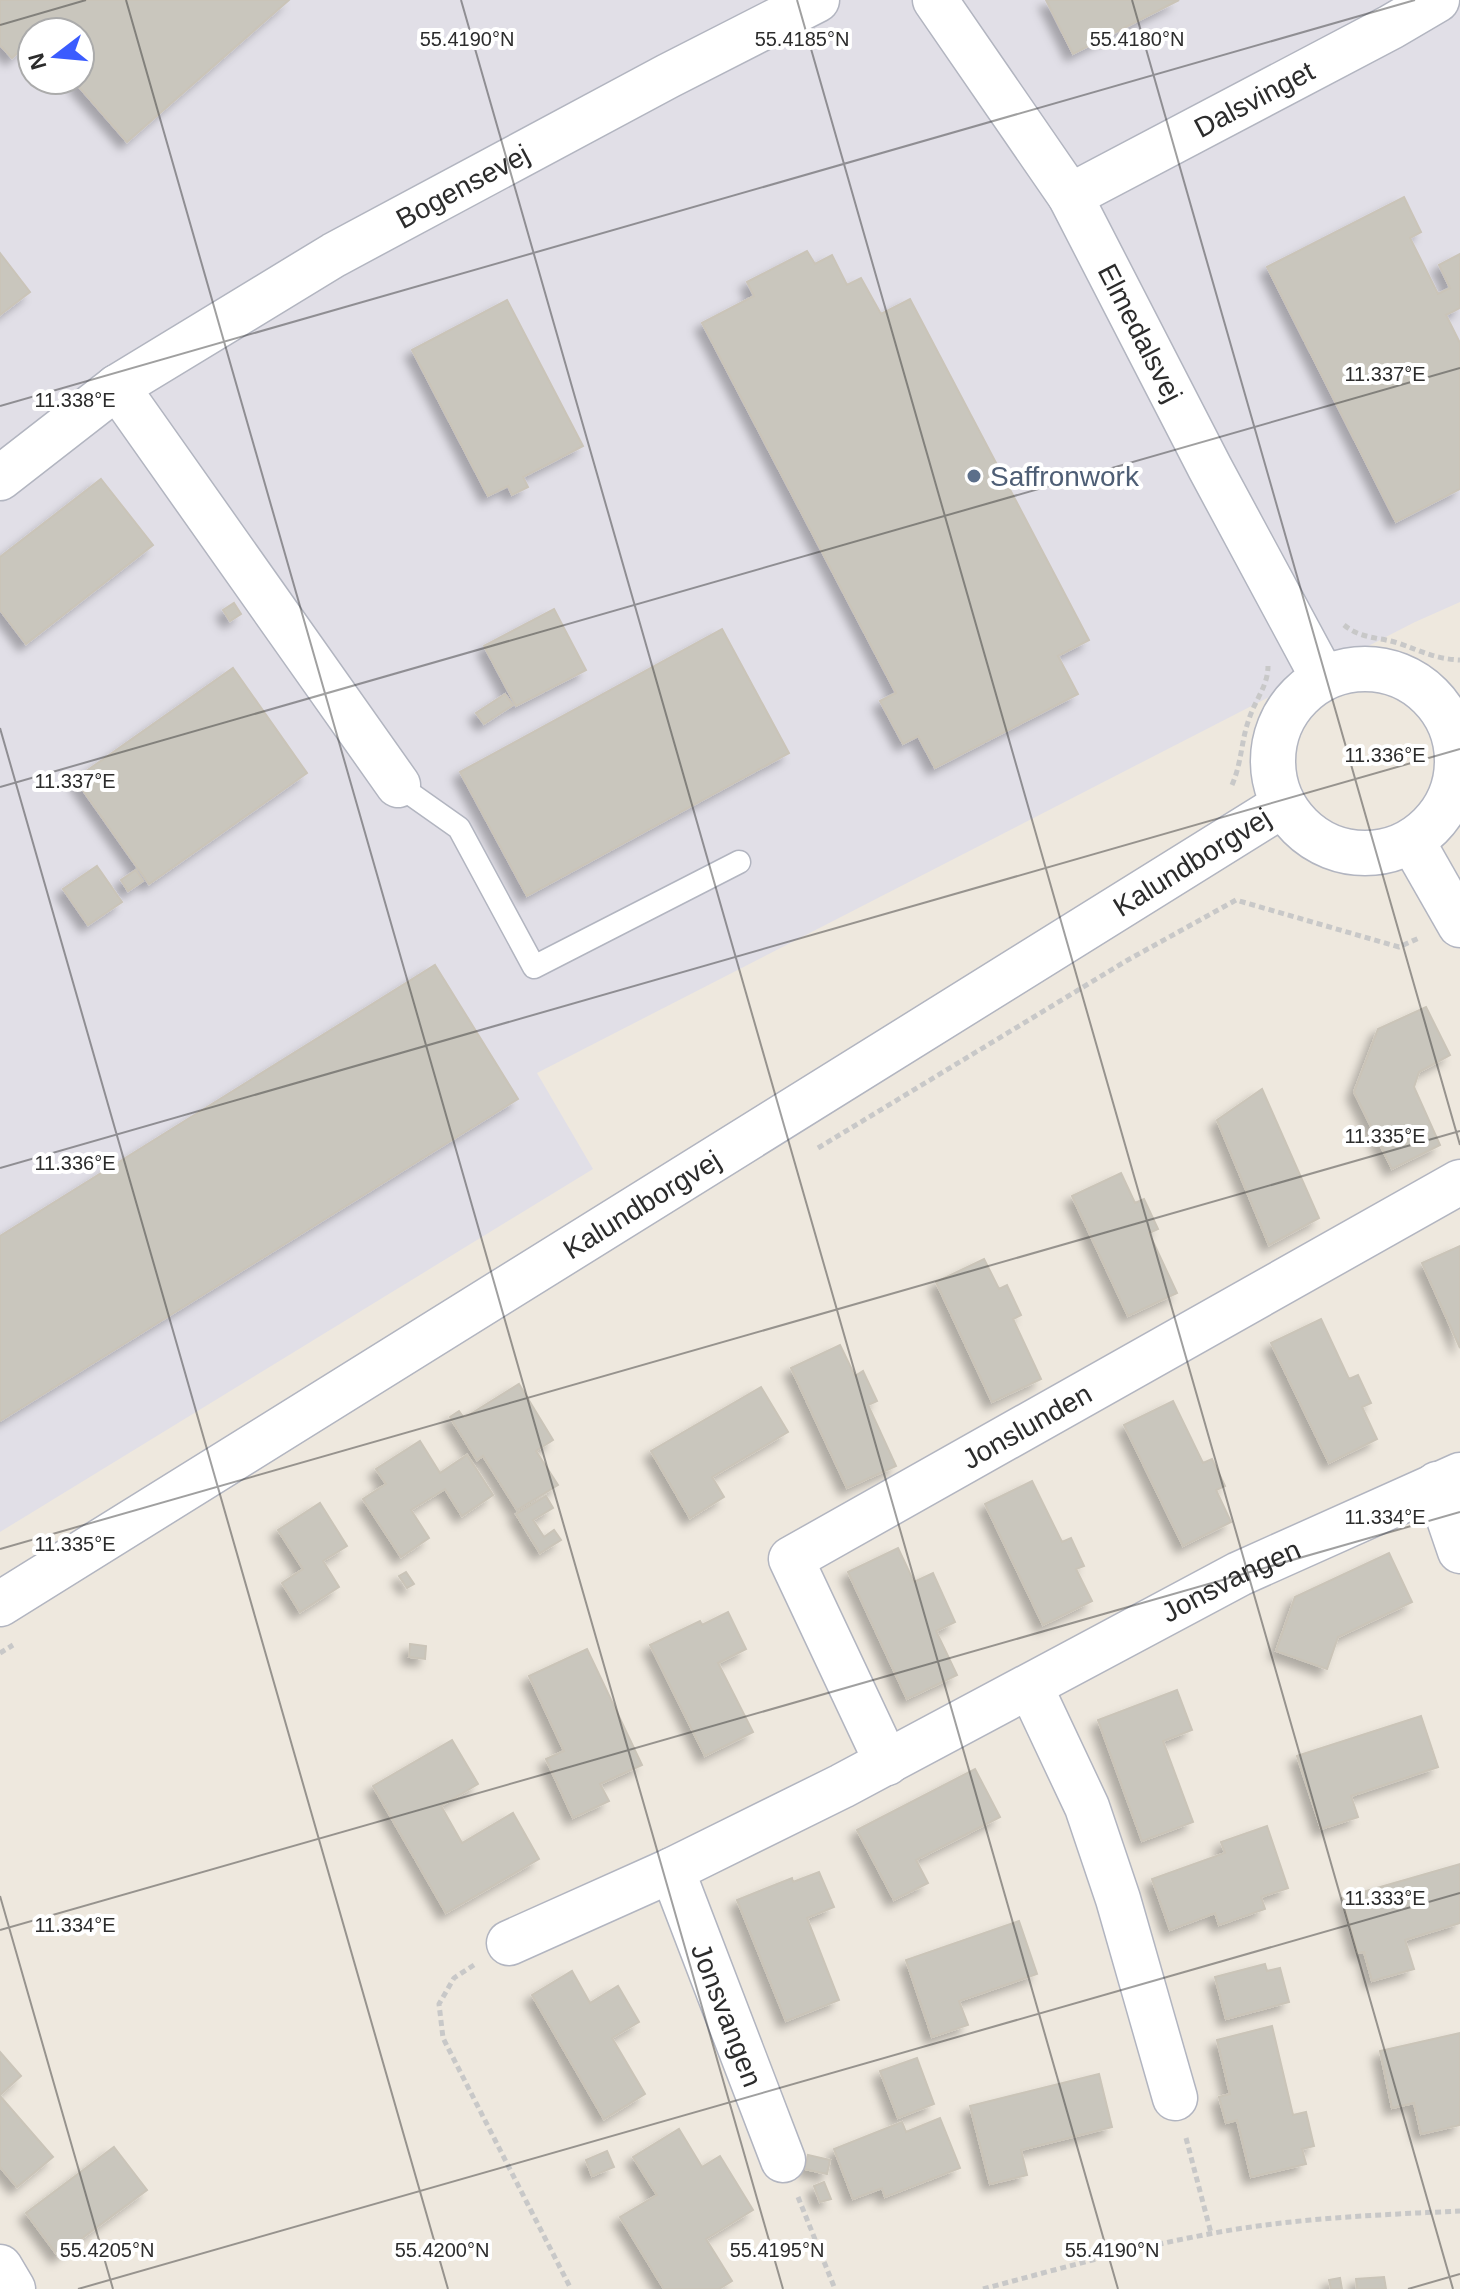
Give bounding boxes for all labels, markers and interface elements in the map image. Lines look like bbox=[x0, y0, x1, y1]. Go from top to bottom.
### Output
north arrow bbox=[16, 16, 96, 96]
text: 55.4190°N bbox=[420, 28, 514, 50]
text: 55.4185°N bbox=[755, 28, 849, 50]
text: 55.4180°N bbox=[1090, 28, 1184, 50]
text: N bbox=[23, 50, 51, 72]
street label: Dalsvinget bbox=[1189, 55, 1320, 144]
street label: Bogensevej bbox=[391, 138, 535, 235]
street label: Elmedalsvej bbox=[1092, 259, 1188, 407]
text: 11.337°E bbox=[1344, 363, 1426, 385]
text: 11.338°E bbox=[34, 389, 116, 411]
place label: Saffronwork bbox=[990, 461, 1140, 492]
marker: Saffronwork bbox=[965, 467, 983, 485]
text: 11.336°E bbox=[1344, 744, 1426, 766]
text: 11.337°E bbox=[34, 770, 116, 792]
street label: Kalundborgvej bbox=[1108, 802, 1276, 923]
text: 11.335°E bbox=[1344, 1125, 1426, 1147]
street label: Kalundborgvej bbox=[558, 1144, 726, 1265]
text: 11.336°E bbox=[34, 1152, 116, 1174]
street label: Jonslunden bbox=[957, 1378, 1097, 1475]
text: 11.334°E bbox=[1344, 1506, 1426, 1528]
text: 11.335°E bbox=[34, 1533, 116, 1555]
street label: Jonsvangen bbox=[1156, 1534, 1305, 1628]
text: 11.333°E bbox=[1344, 1887, 1426, 1909]
text: 11.334°E bbox=[34, 1914, 116, 1936]
street label: Jonsvangen bbox=[685, 1939, 768, 2091]
text: 55.4205°N bbox=[60, 2239, 154, 2261]
text: 55.4200°N bbox=[395, 2239, 489, 2261]
text: 55.4195°N bbox=[730, 2239, 824, 2261]
text: 55.4190°N bbox=[1065, 2239, 1159, 2261]

